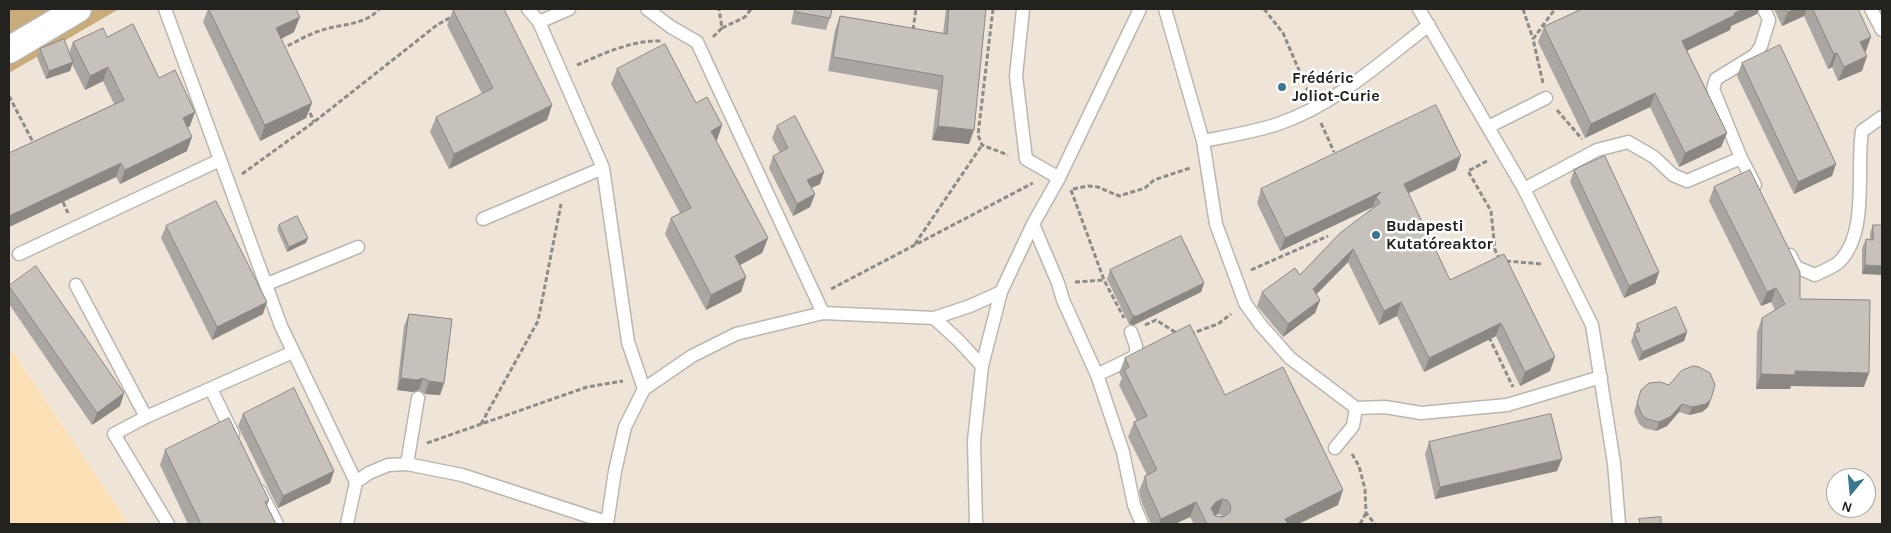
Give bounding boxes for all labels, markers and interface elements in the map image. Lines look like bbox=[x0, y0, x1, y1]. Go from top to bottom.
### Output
place label: Frédéric Joliot-Curie bbox=[1292, 68, 1380, 106]
marker: Frédéric Joliot-Curie bbox=[1276, 81, 1288, 93]
place label: Budapesti Kutatóreaktor bbox=[1386, 216, 1493, 254]
marker: Budapesti Kutatóreaktor bbox=[1370, 229, 1382, 241]
north arrow bbox=[1826, 468, 1876, 518]
text: N bbox=[1839, 497, 1854, 516]

